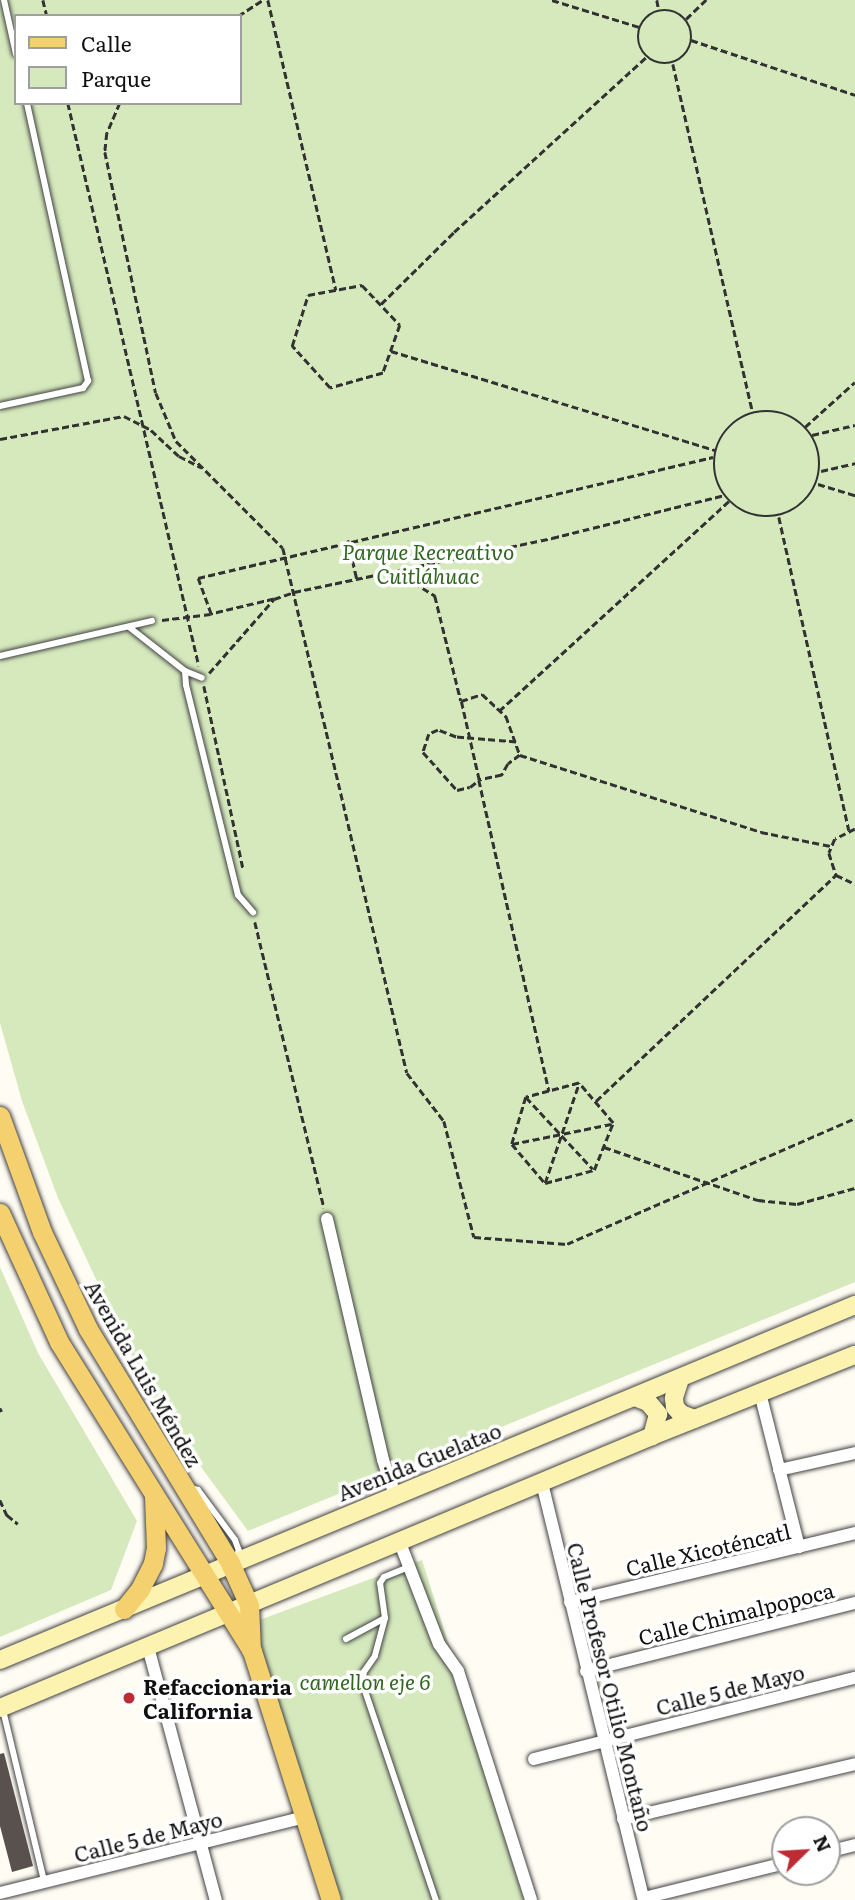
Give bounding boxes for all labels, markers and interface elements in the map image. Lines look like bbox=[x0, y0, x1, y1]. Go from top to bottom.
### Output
legend bbox=[14, 14, 242, 105]
text: Calle bbox=[81, 27, 132, 58]
text: Parque bbox=[81, 62, 151, 93]
park label: Parque Recreativo Cuitláhuac bbox=[342, 538, 514, 588]
street label: Avenida Luis Méndez bbox=[80, 1275, 208, 1471]
street label: Avenida Guelatao bbox=[333, 1417, 505, 1505]
street label: Calle Xicoténcatl bbox=[623, 1518, 793, 1580]
street label: Calle Profesor Otilio Montaño bbox=[563, 1540, 659, 1834]
street label: Calle Chimalpopoca bbox=[636, 1576, 836, 1650]
street label: Calle 5 de Mayo bbox=[653, 1658, 807, 1720]
park label: camellon eje 6 bbox=[300, 1668, 430, 1694]
place label: Refaccionaria California bbox=[143, 1673, 292, 1723]
marker: Refaccionaria California bbox=[121, 1690, 137, 1706]
street label: Calle 5 de Mayo bbox=[71, 1805, 225, 1867]
north arrow bbox=[771, 1816, 841, 1886]
text: N bbox=[807, 1830, 839, 1856]

